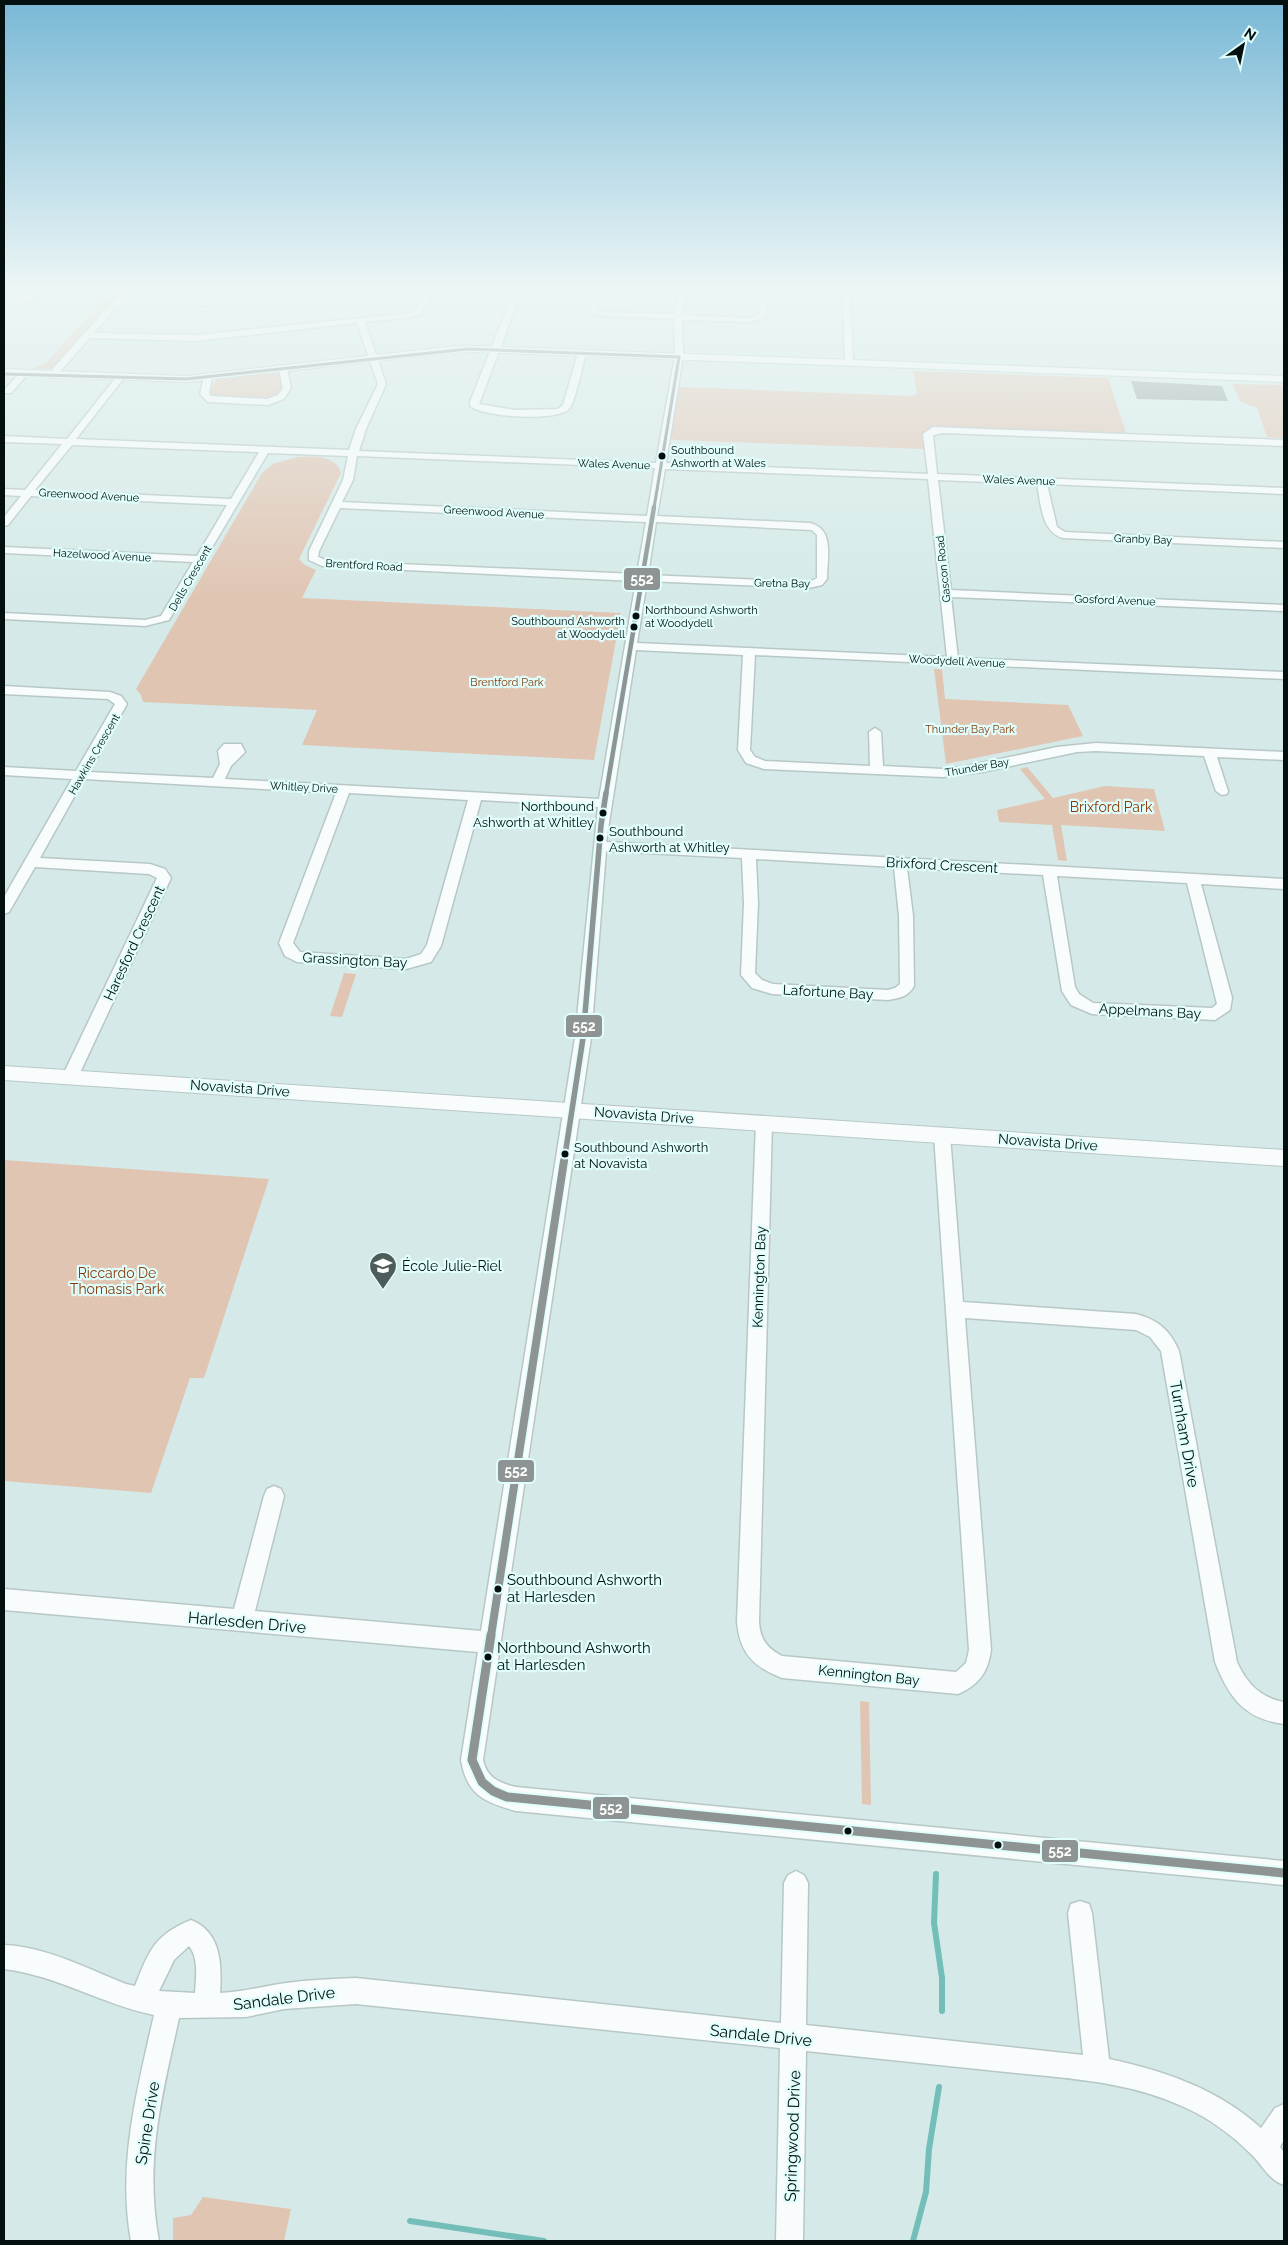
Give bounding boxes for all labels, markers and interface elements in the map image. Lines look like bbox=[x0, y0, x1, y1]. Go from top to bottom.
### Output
north arrow bbox=[1218, 20, 1268, 70]
text: N bbox=[1241, 24, 1259, 44]
place label: Southbound Ashworth at Wales bbox=[671, 444, 766, 470]
marker: Southbound Ashworth at Wales bbox=[657, 451, 667, 461]
street label: Wales Avenue bbox=[577, 457, 651, 472]
street label: Wales Avenue bbox=[982, 473, 1056, 488]
street label: Greenwood Avenue bbox=[38, 486, 140, 505]
street label: Greenwood Avenue bbox=[443, 503, 545, 522]
street label: Granby Bay bbox=[1114, 532, 1172, 547]
street label: Gascon Road bbox=[933, 535, 953, 603]
street label: Dells Crescent bbox=[166, 543, 215, 614]
street label: Hazelwood Avenue bbox=[53, 546, 152, 565]
street label: Brentford Road bbox=[325, 557, 403, 574]
line badge: 552 bbox=[623, 567, 661, 591]
text: 552 bbox=[630, 571, 654, 587]
street label: Gretna Bay bbox=[754, 577, 810, 590]
street label: Gosford Avenue bbox=[1074, 593, 1156, 608]
place label: Northbound Ashworth at Woodydell bbox=[645, 604, 758, 630]
marker: Northbound Ashworth at Woodydell bbox=[631, 611, 641, 621]
place label: Southbound Ashworth at Woodydell bbox=[511, 615, 625, 641]
marker: Southbound Ashworth at Woodydell bbox=[629, 622, 639, 632]
street label: Woodydell Avenue bbox=[908, 652, 1006, 671]
park label: Brentford Park bbox=[470, 676, 544, 689]
street label: Hawkins Crescent bbox=[66, 711, 123, 797]
park label: Thunder Bay Park bbox=[925, 723, 1015, 736]
street label: Thunder Bay bbox=[944, 755, 1010, 780]
street label: Whitley Drive bbox=[270, 779, 339, 796]
place label: Northbound Ashworth at Whitley bbox=[473, 799, 594, 830]
park label: Brixford Park bbox=[1070, 799, 1153, 815]
marker: Northbound Ashworth at Whitley bbox=[598, 808, 608, 818]
place label: Southbound Ashworth at Whitley bbox=[609, 824, 730, 855]
marker: Southbound Ashworth at Whitley bbox=[595, 833, 605, 843]
street label: Brixford Crescent bbox=[886, 854, 999, 876]
street label: Haresford Crescent bbox=[100, 883, 168, 1003]
street label: Grassington Bay bbox=[302, 949, 408, 971]
street label: Lafortune Bay bbox=[782, 982, 874, 1002]
street label: Appelmans Bay bbox=[1099, 1000, 1202, 1022]
line badge: 552 bbox=[565, 1014, 603, 1038]
text: 552 bbox=[572, 1018, 596, 1034]
street label: Novavista Drive bbox=[190, 1077, 290, 1099]
street label: Novavista Drive bbox=[594, 1104, 694, 1126]
street label: Novavista Drive bbox=[998, 1131, 1098, 1153]
place label: Southbound Ashworth at Novavista bbox=[574, 1140, 708, 1171]
marker: Southbound Ashworth at Novavista bbox=[560, 1149, 570, 1159]
street label: Kennington Bay bbox=[749, 1225, 769, 1328]
school or university icon: École Julie-Riel bbox=[368, 1251, 398, 1290]
place label: École Julie-Riel bbox=[402, 1257, 502, 1274]
park label: Riccardo De Thomasis Park bbox=[70, 1265, 165, 1297]
street label: Turnham Drive bbox=[1166, 1379, 1203, 1489]
line badge: 552 bbox=[497, 1459, 535, 1483]
text: 552 bbox=[504, 1463, 528, 1479]
place label: Southbound Ashworth at Harlesden bbox=[507, 1571, 662, 1606]
marker: Southbound Ashworth at Harlesden bbox=[493, 1584, 503, 1594]
street label: Harlesden Drive bbox=[187, 1608, 307, 1637]
place label: Northbound Ashworth at Harlesden bbox=[497, 1639, 651, 1674]
marker: Northbound Ashworth at Harlesden bbox=[483, 1652, 493, 1662]
street label: Kennington Bay bbox=[817, 1662, 921, 1688]
line badge: 552 bbox=[592, 1796, 630, 1820]
text: 552 bbox=[599, 1800, 623, 1816]
unlabelled marker bbox=[843, 1826, 853, 1836]
line badge: 552 bbox=[1041, 1839, 1079, 1863]
unlabelled marker bbox=[993, 1840, 1003, 1850]
text: 552 bbox=[1048, 1843, 1072, 1859]
street label: Sandale Drive bbox=[232, 1983, 336, 2014]
street label: Sandale Drive bbox=[709, 2021, 813, 2050]
street label: Springwood Drive bbox=[781, 2070, 804, 2202]
street label: Spine Drive bbox=[132, 2080, 163, 2166]

